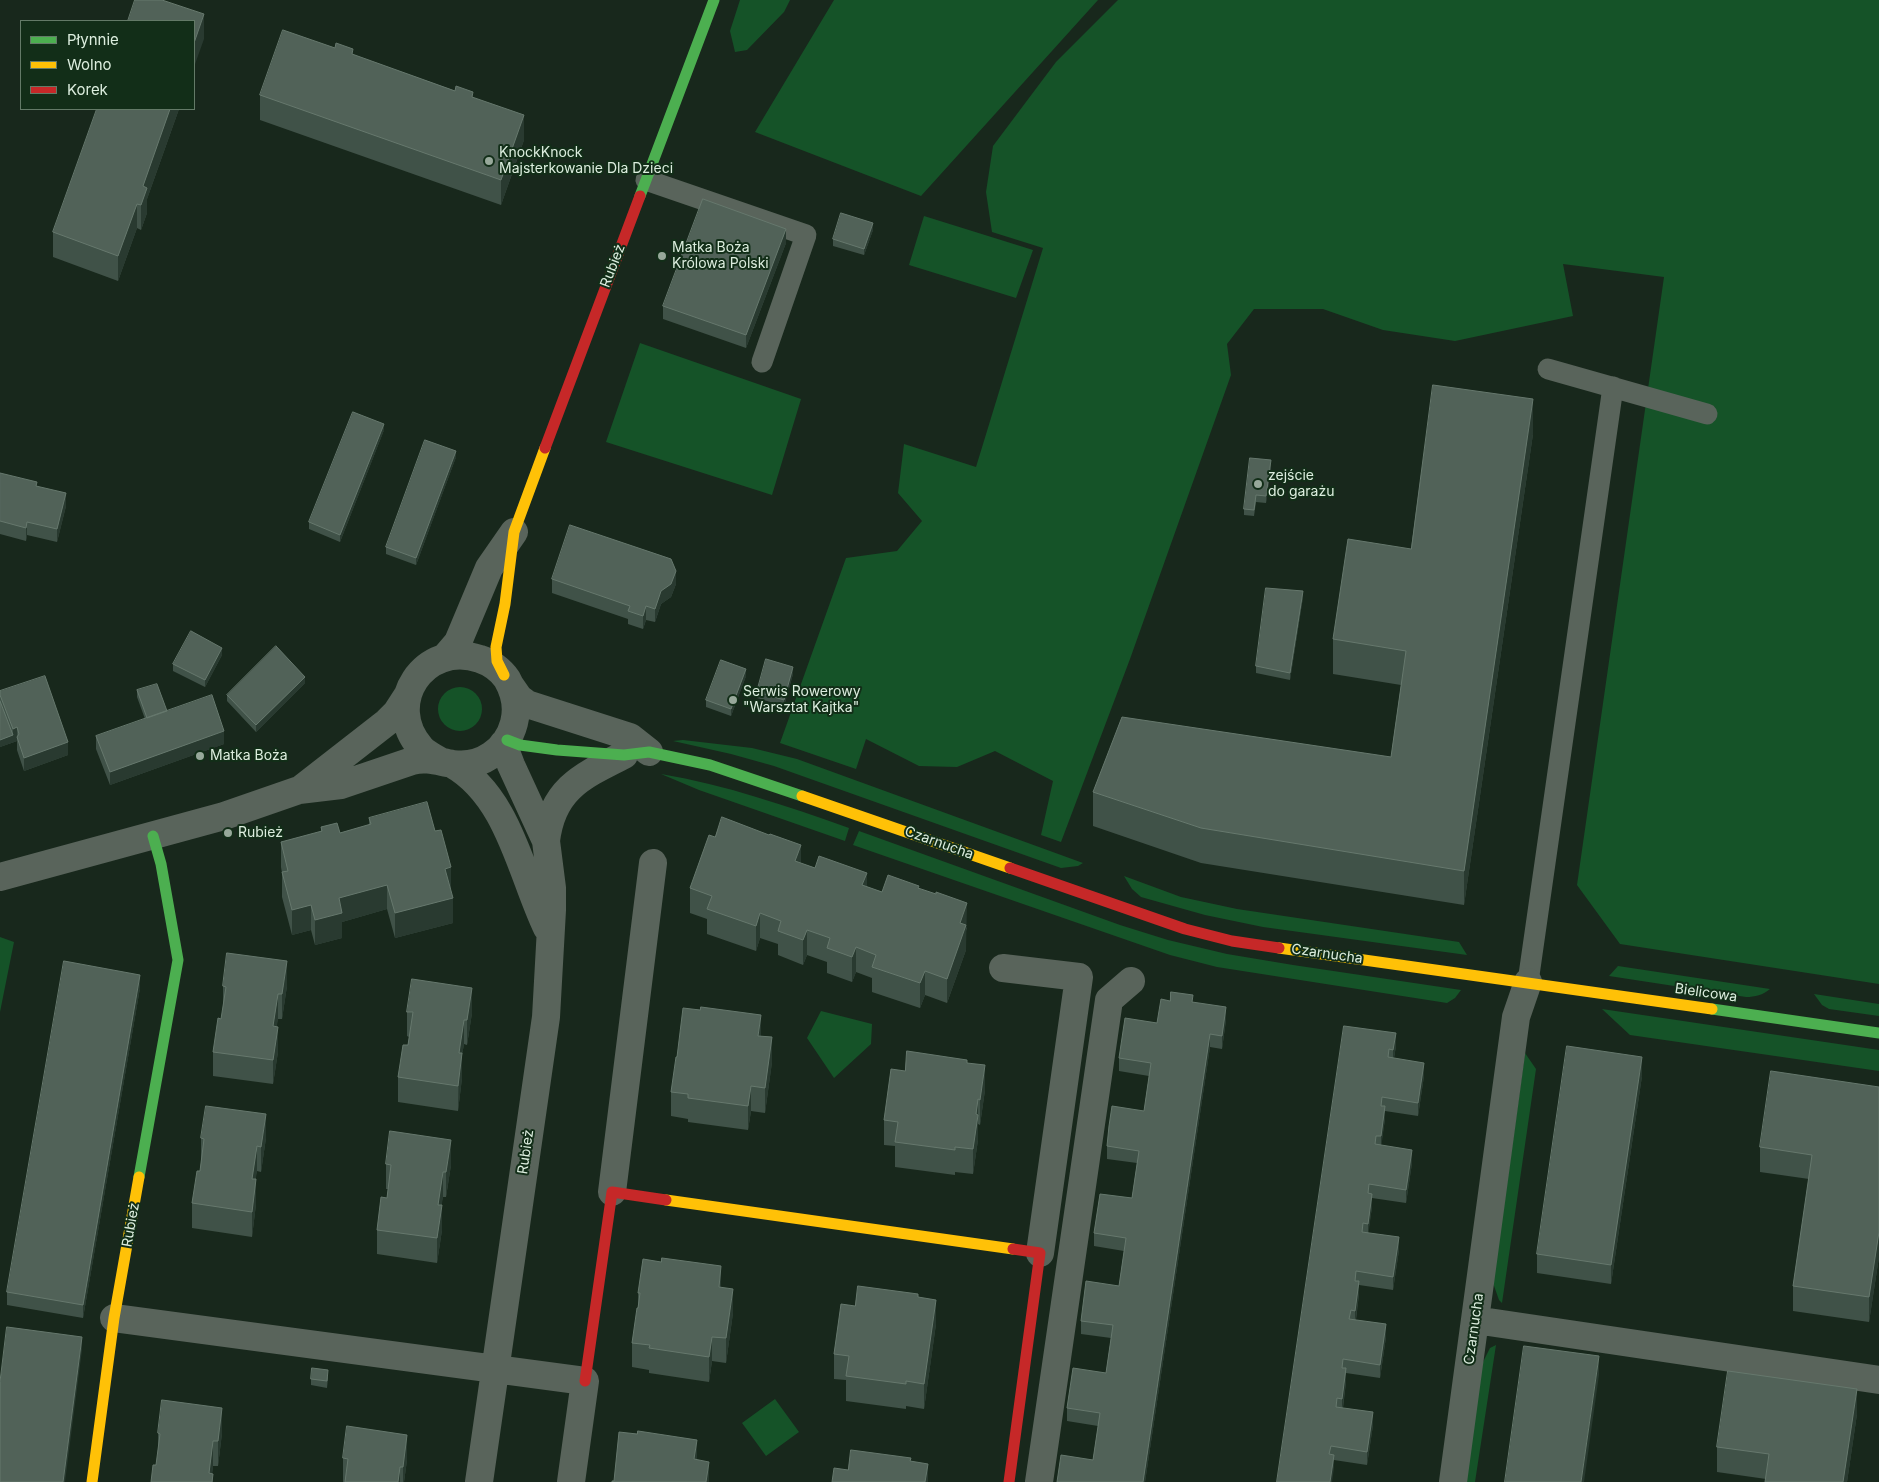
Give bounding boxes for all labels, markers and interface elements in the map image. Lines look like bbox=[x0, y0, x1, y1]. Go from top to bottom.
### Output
legend bbox=[20, 20, 195, 110]
text: Płynnie bbox=[67, 30, 119, 49]
text: Wolno bbox=[67, 55, 112, 74]
text: Korek bbox=[67, 80, 108, 99]
place label: KnockKnock Majsterkowanie Dla Dzieci bbox=[499, 145, 673, 178]
marker: KnockKnock Majsterkowanie Dla Dzieci bbox=[483, 155, 495, 167]
place label: Matka Boża Królowa Polski bbox=[672, 240, 769, 272]
street label: Rubież bbox=[597, 242, 629, 290]
marker: Matka Boża Królowa Polski bbox=[656, 250, 668, 262]
place label: zejście do garażu bbox=[1268, 468, 1334, 501]
marker: zejście do garażu bbox=[1252, 478, 1264, 490]
place label: Serwis Rowerowy "Warsztat Kajtka" bbox=[743, 684, 861, 716]
marker: Serwis Rowerowy "Warsztat Kajtka" bbox=[727, 694, 739, 706]
place label: Matka Boża bbox=[210, 748, 288, 764]
marker: Matka Boża bbox=[194, 750, 206, 762]
street label: Czarnucha bbox=[902, 823, 976, 863]
place label: Rubież bbox=[238, 825, 283, 841]
marker: Rubież bbox=[222, 827, 234, 839]
street label: Czarnucha bbox=[1290, 941, 1364, 967]
street label: Bielicowa bbox=[1674, 980, 1738, 1006]
street label: Rubież bbox=[515, 1129, 537, 1175]
street label: Rubież bbox=[119, 1201, 143, 1249]
street label: Czarnucha bbox=[1461, 1292, 1487, 1366]

